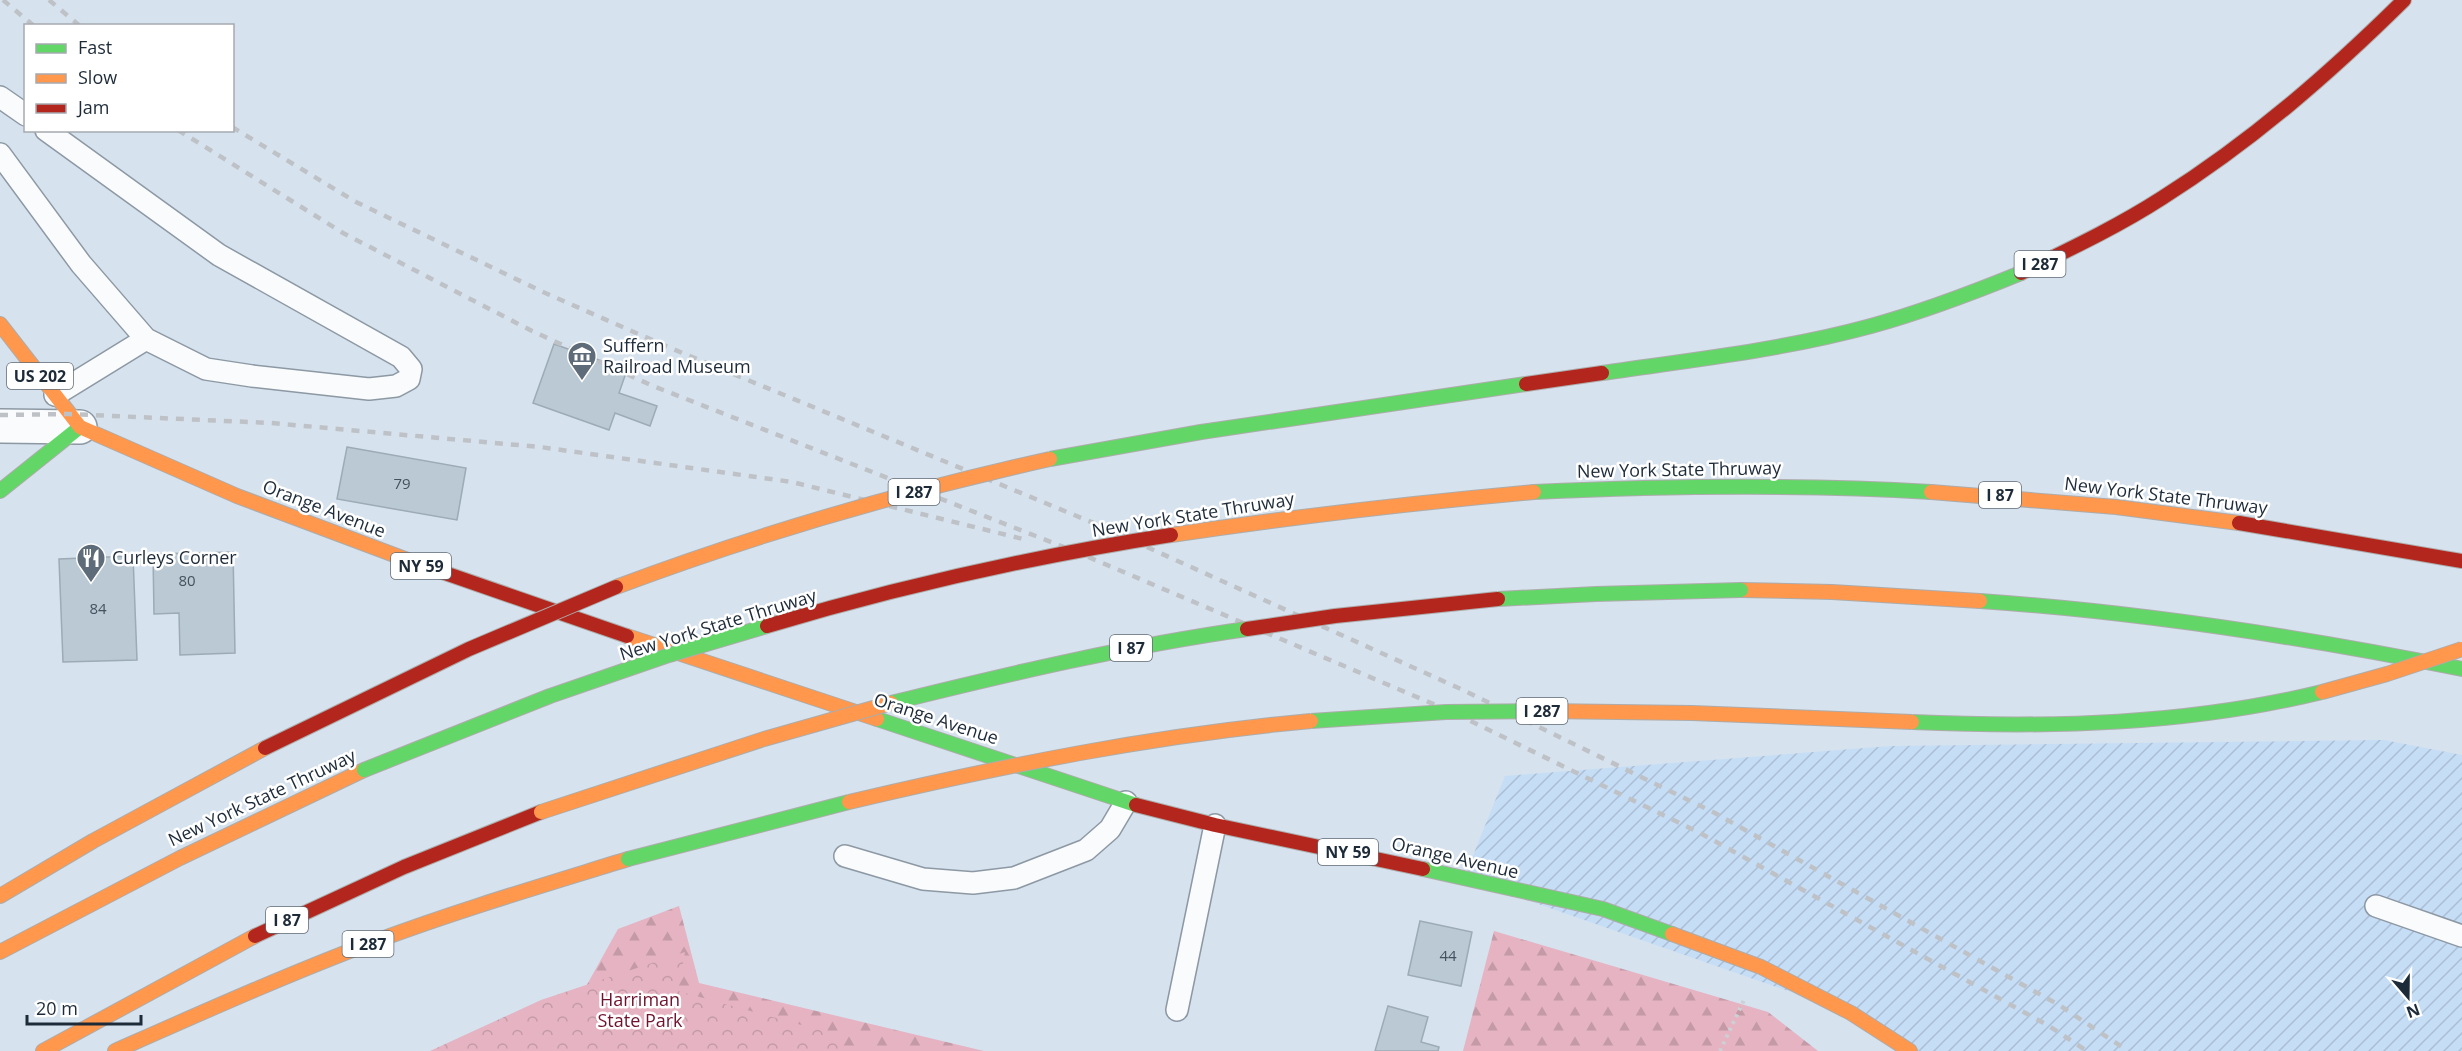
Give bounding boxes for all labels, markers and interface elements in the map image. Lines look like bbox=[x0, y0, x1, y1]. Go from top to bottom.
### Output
legend bbox=[24, 24, 234, 132]
text: Fast bbox=[78, 35, 112, 59]
text: Slow bbox=[78, 65, 117, 89]
text: Jam bbox=[76, 95, 110, 119]
road number: I 287 bbox=[2014, 251, 2066, 277]
place label: Suffern Railroad Museum bbox=[603, 333, 751, 378]
museum icon: Suffern Railroad Museum bbox=[566, 340, 598, 382]
road number: US 202 bbox=[7, 363, 73, 389]
street label: New York State Thruway bbox=[1577, 455, 1782, 483]
street label: New York State Thruway bbox=[2063, 471, 2270, 519]
house number: 79 bbox=[393, 473, 411, 493]
street label: Orange Avenue bbox=[260, 474, 389, 542]
road number: I 287 bbox=[888, 479, 940, 505]
road number: I 87 bbox=[1979, 482, 2021, 508]
street label: New York State Thruway bbox=[1090, 486, 1297, 542]
restaurant icon: Curleys Corner bbox=[75, 542, 107, 584]
place label: Curleys Corner bbox=[112, 545, 237, 569]
road number: NY 59 bbox=[391, 553, 451, 579]
house number: 80 bbox=[178, 570, 196, 590]
street label: New York State Thruway bbox=[616, 582, 820, 665]
house number: 84 bbox=[89, 598, 107, 618]
road number: I 87 bbox=[1110, 635, 1152, 661]
street label: Orange Avenue bbox=[871, 687, 1002, 749]
road number: I 287 bbox=[1516, 698, 1568, 724]
street label: New York State Thruway bbox=[164, 743, 360, 851]
street label: Orange Avenue bbox=[1389, 831, 1521, 883]
road number: NY 59 bbox=[1318, 839, 1378, 865]
road number: I 87 bbox=[266, 907, 308, 933]
road number: I 287 bbox=[342, 931, 394, 957]
house number: 44 bbox=[1439, 945, 1457, 965]
north arrow bbox=[2378, 967, 2438, 1027]
park label: Harriman State Park bbox=[597, 987, 683, 1032]
scale bar bbox=[27, 988, 141, 1026]
text: 20 m bbox=[36, 996, 78, 1020]
text: N bbox=[2403, 999, 2423, 1024]

